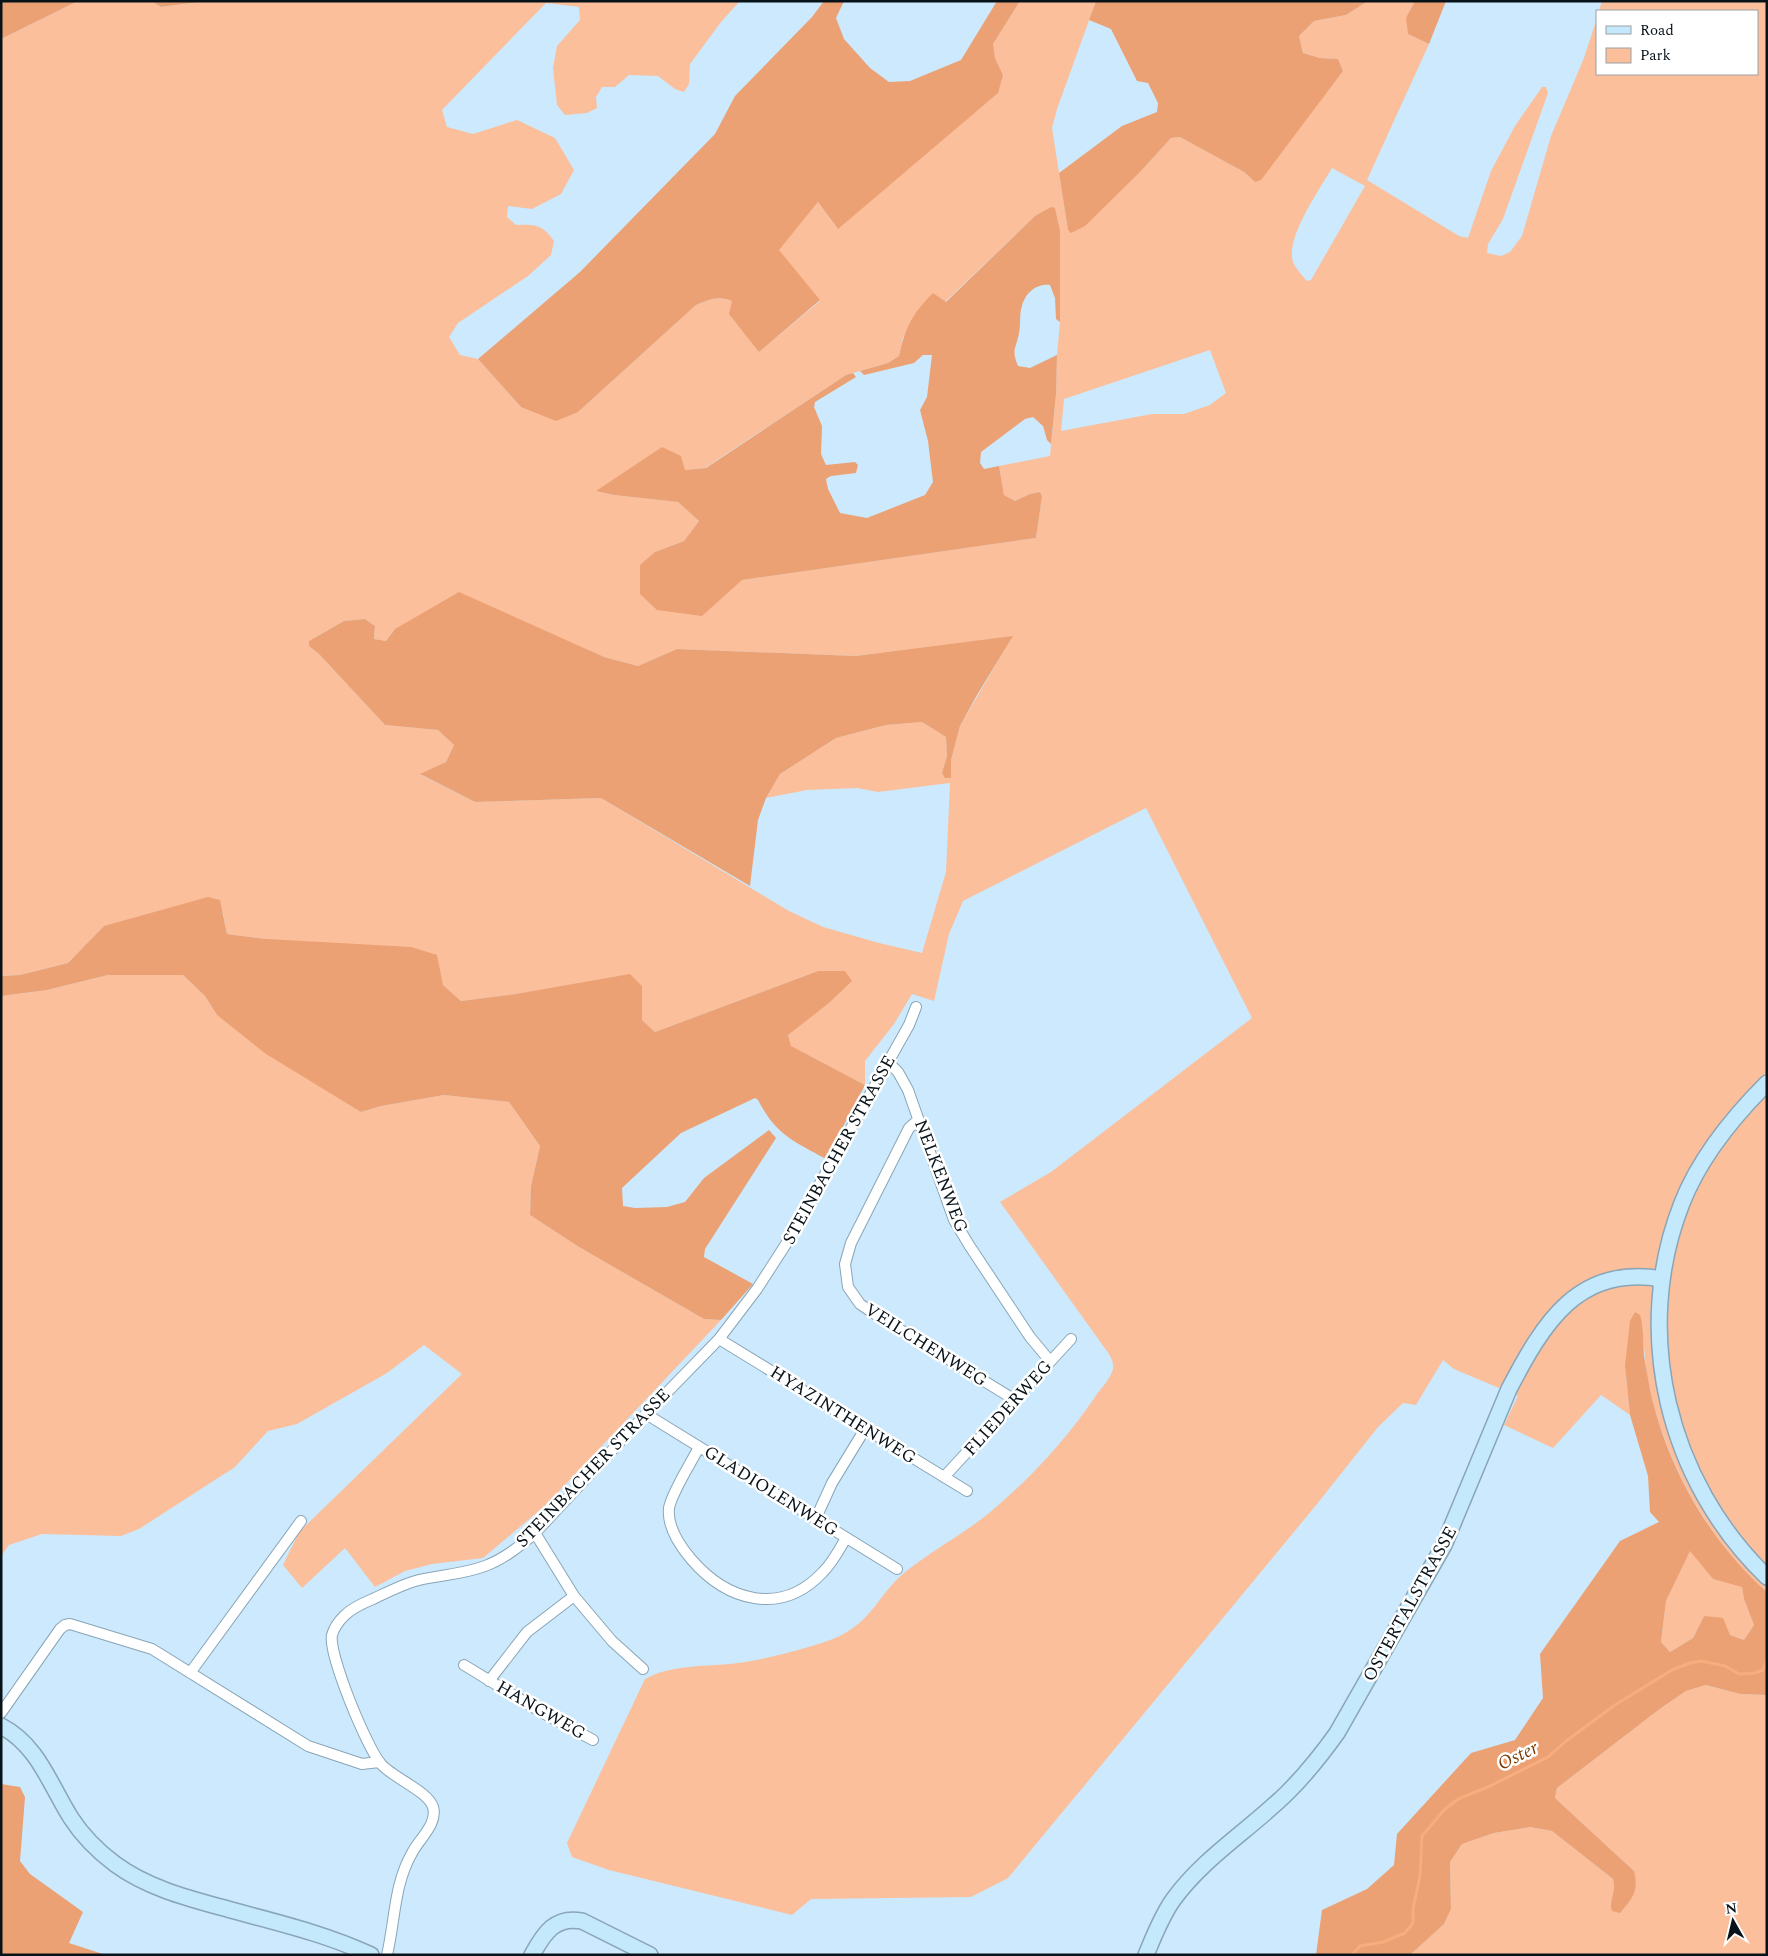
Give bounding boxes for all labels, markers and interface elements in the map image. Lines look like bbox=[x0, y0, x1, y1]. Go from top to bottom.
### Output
legend bbox=[1596, 10, 1758, 75]
text: Road bbox=[1640, 19, 1674, 42]
text: Park bbox=[1640, 44, 1671, 67]
street label: STEINBACHER STRASSE bbox=[776, 1050, 902, 1250]
street label: NELKENWEG bbox=[907, 1116, 975, 1236]
street label: VEILCHENWEG bbox=[859, 1296, 993, 1394]
street label: FLIEDERWEG bbox=[957, 1354, 1059, 1462]
street label: HYAZINTHENWEG bbox=[764, 1359, 922, 1471]
street label: STEINBACHER STRASSE bbox=[509, 1382, 677, 1554]
street label: GLADIOLENWEG bbox=[698, 1439, 844, 1543]
street label: OSTERTALSTRASSE bbox=[1356, 1521, 1464, 1687]
street label: HANGWEG bbox=[491, 1673, 591, 1747]
water label: Oster bbox=[1493, 1734, 1544, 1778]
north arrow bbox=[1708, 1896, 1758, 1946]
text: N bbox=[1724, 1897, 1738, 1920]

